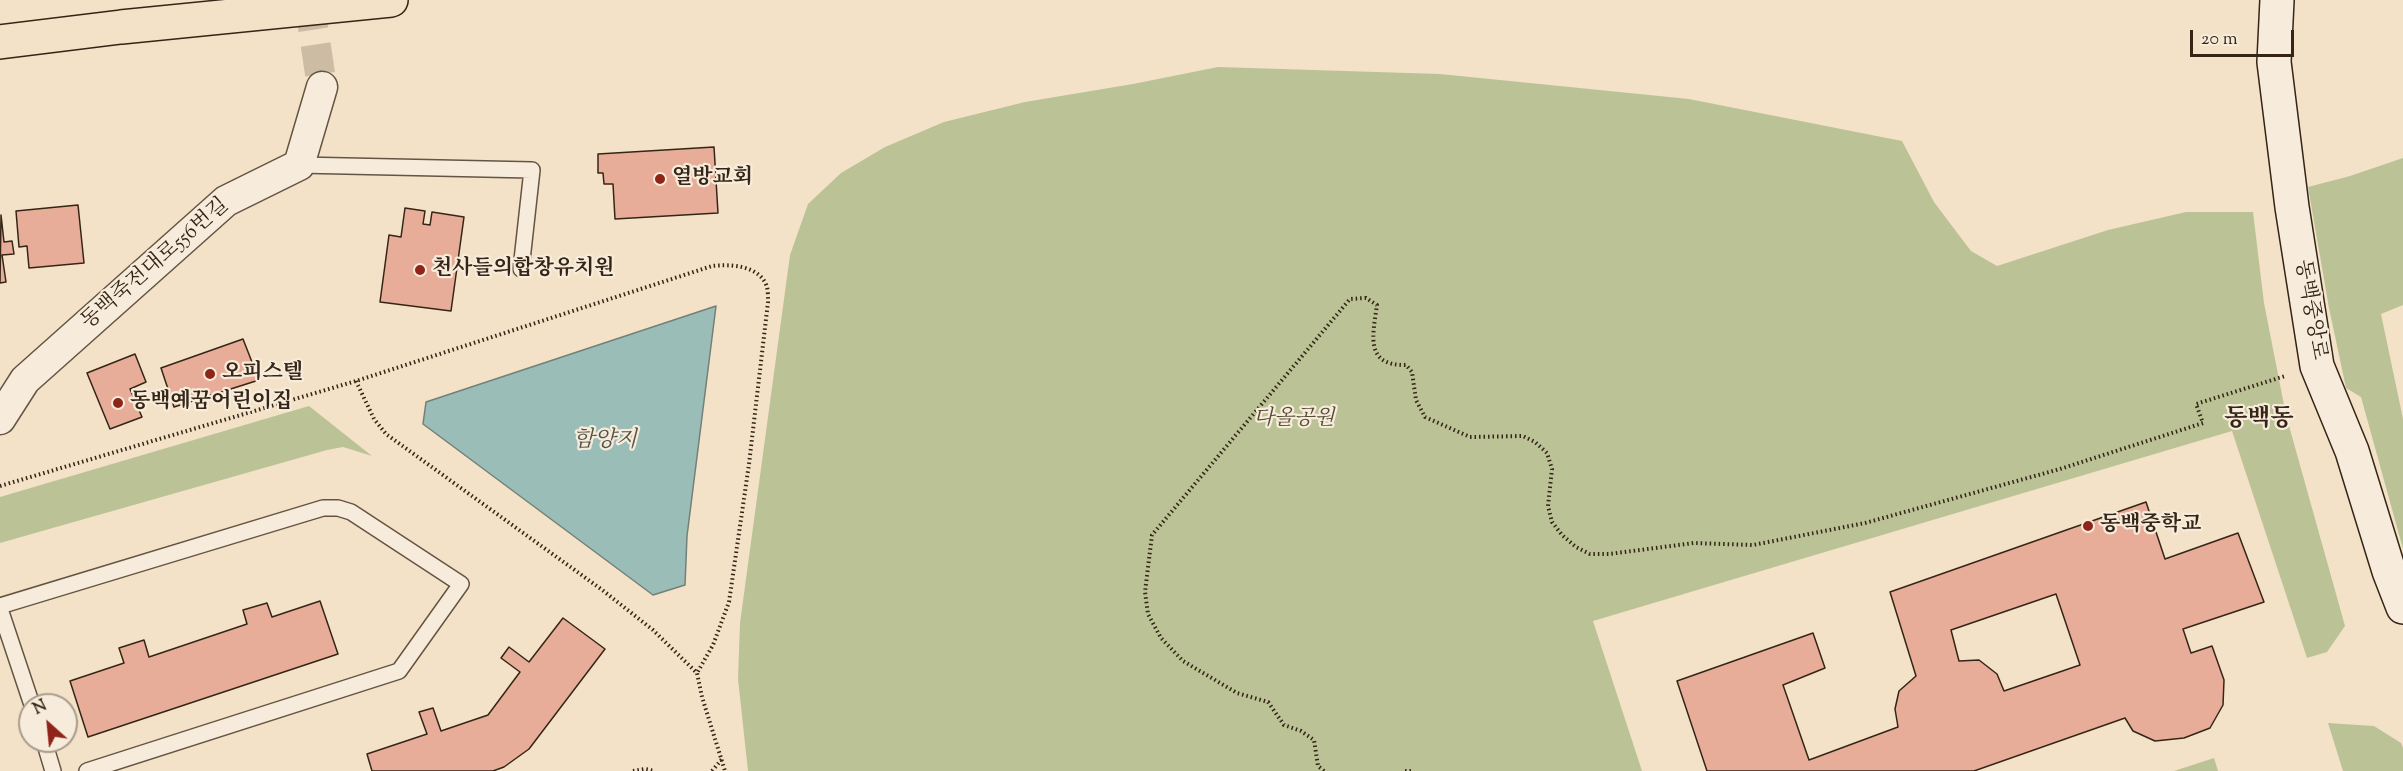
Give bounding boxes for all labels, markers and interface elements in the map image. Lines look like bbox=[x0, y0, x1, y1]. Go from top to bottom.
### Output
scale bar bbox=[2193, 18, 2296, 56]
text: 20 m bbox=[2201, 27, 2238, 53]
place label: 열방교회 bbox=[672, 166, 753, 192]
marker: 열방교회 bbox=[653, 172, 667, 186]
street label: 동백죽전대로556번길 bbox=[77, 194, 235, 336]
place label: 천사들의합창유치원 bbox=[432, 257, 615, 283]
street label: 동백중앙로 bbox=[2288, 258, 2330, 362]
marker: 천사들의합창유치원 bbox=[413, 263, 427, 277]
place label: 오피스텔 bbox=[222, 361, 303, 387]
marker: 오피스텔 bbox=[203, 367, 217, 381]
place label: 동백예꿈어린이집 bbox=[130, 390, 292, 416]
marker: 동백예꿈어린이집 bbox=[111, 396, 125, 410]
park label: 다올공원 bbox=[1253, 407, 1335, 433]
district label: 동백동 bbox=[2224, 407, 2294, 435]
water label: 함양지 bbox=[573, 429, 637, 455]
place label: 동백중학교 bbox=[2100, 513, 2201, 539]
marker: 동백중학교 bbox=[2081, 519, 2095, 533]
north arrow bbox=[18, 693, 78, 753]
text: N bbox=[30, 695, 51, 721]

